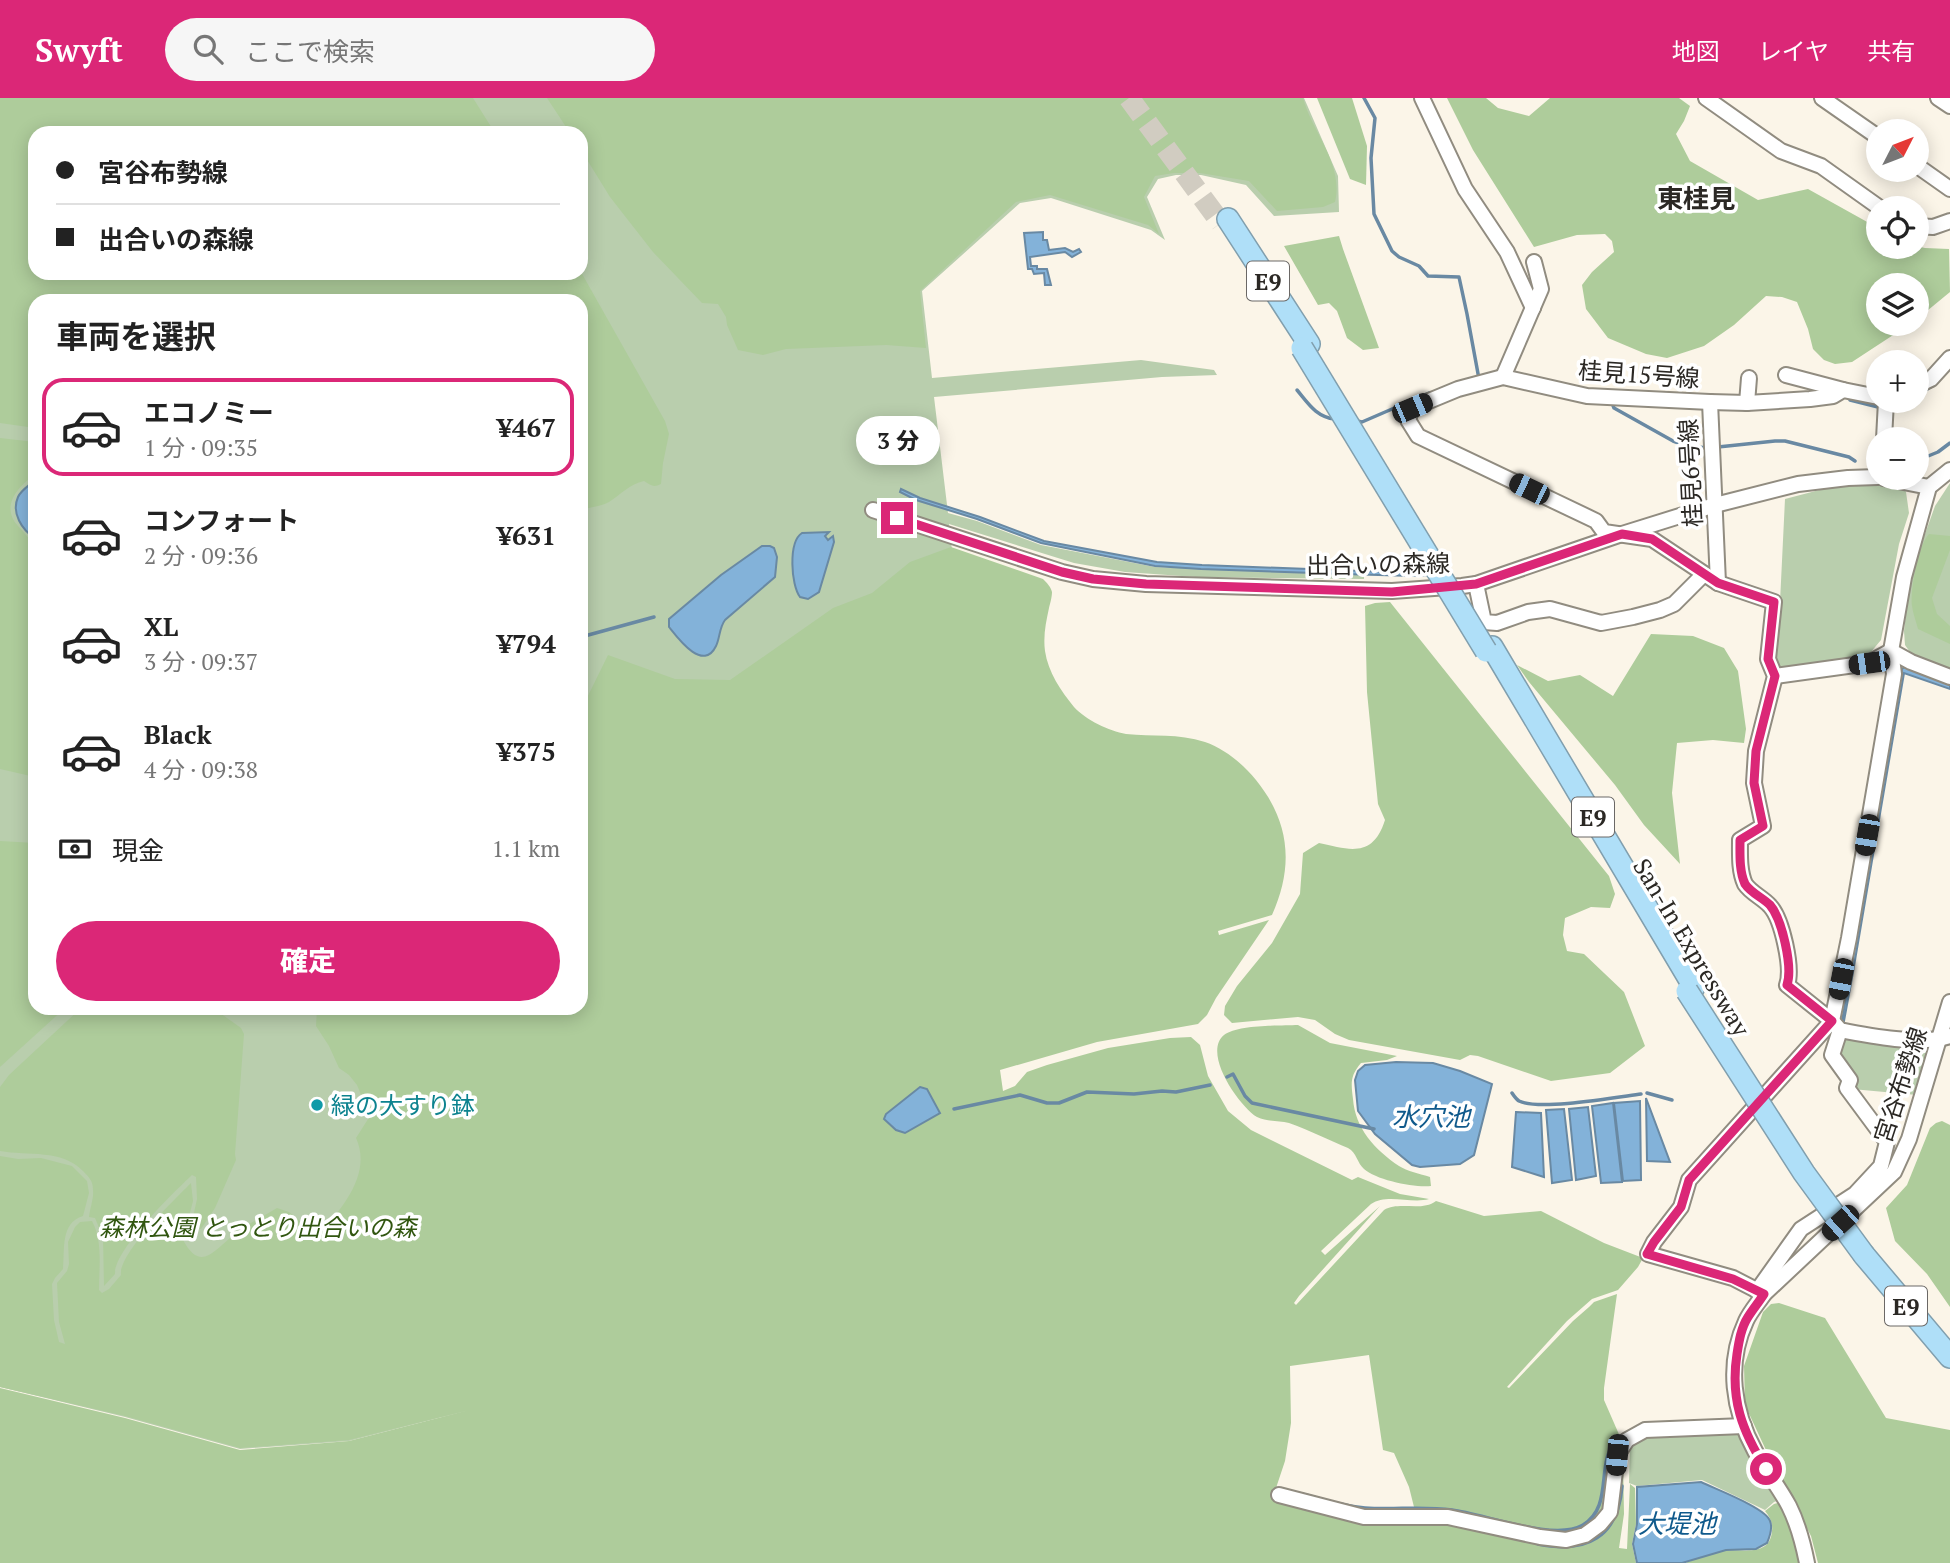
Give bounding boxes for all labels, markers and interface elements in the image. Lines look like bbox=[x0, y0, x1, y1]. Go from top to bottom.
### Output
search box bbox=[165, 18, 655, 81]
text: Swyft bbox=[35, 28, 123, 71]
icon: search bbox=[189, 30, 227, 68]
text: ここで検索 bbox=[245, 34, 375, 68]
text: 地図 bbox=[1672, 35, 1720, 67]
text: レイヤ bbox=[1758, 35, 1829, 67]
text: 共有 bbox=[1867, 35, 1915, 67]
north arrow bbox=[1866, 119, 1928, 182]
map controls bbox=[1866, 119, 1929, 490]
text: 宮谷布勢線 bbox=[98, 155, 228, 189]
district label: 東桂見 bbox=[1657, 181, 1735, 215]
button: locate bbox=[1866, 196, 1929, 259]
text: 出合いの森線 bbox=[98, 222, 254, 256]
road number: E9 bbox=[1247, 262, 1289, 300]
button: layers bbox=[1866, 273, 1929, 336]
text: 車両を選択 bbox=[56, 315, 216, 357]
button: + bbox=[1866, 350, 1929, 413]
street label: 桂見15号線 bbox=[1577, 354, 1701, 394]
car bbox=[1389, 390, 1436, 426]
text: エコノミー bbox=[144, 395, 274, 429]
icon: car bbox=[60, 396, 123, 459]
text: ¥467 bbox=[497, 410, 556, 444]
callout: 3 分 bbox=[855, 416, 939, 466]
street label: 桂見6号線 bbox=[1671, 418, 1709, 528]
text: 3 分 bbox=[877, 425, 919, 456]
button: − bbox=[1866, 427, 1929, 490]
text: 1 分 · 09:35 bbox=[144, 432, 258, 463]
car bbox=[1506, 470, 1553, 508]
route end bbox=[881, 502, 913, 534]
text: コンフォート bbox=[144, 503, 299, 537]
icon: car bbox=[60, 504, 123, 567]
text: ¥631 bbox=[497, 518, 556, 552]
text: 2 分 · 09:36 bbox=[144, 540, 258, 571]
street label: 出合いの森線 bbox=[1306, 547, 1450, 581]
text: XL bbox=[144, 609, 178, 643]
icon: car bbox=[60, 612, 123, 675]
text: ¥794 bbox=[497, 626, 556, 660]
text: 3 分 · 09:37 bbox=[144, 646, 258, 677]
car bbox=[1847, 650, 1892, 676]
text: Black bbox=[144, 717, 212, 751]
icon: car bbox=[60, 720, 123, 783]
text: ¥375 bbox=[497, 734, 556, 768]
text: 4 分 · 09:38 bbox=[144, 754, 258, 785]
road number: E9 bbox=[1572, 797, 1614, 836]
car bbox=[1854, 812, 1881, 858]
icon: cash bbox=[56, 830, 94, 868]
text: 現金 bbox=[112, 833, 164, 867]
text: 1.1 km bbox=[492, 833, 560, 864]
street label: San-In Expressway bbox=[1626, 852, 1758, 1042]
button: 確定 bbox=[56, 921, 560, 1001]
car bbox=[1827, 956, 1856, 1002]
street label: 宮谷布勢線 bbox=[1866, 1023, 1934, 1147]
place label: 緑の大すり鉢 bbox=[331, 1089, 475, 1121]
marker: 緑の大すり鉢 bbox=[309, 1097, 325, 1113]
water label: 水穴池 bbox=[1392, 1099, 1473, 1133]
car bbox=[1818, 1201, 1863, 1245]
park label: 森林公園 とっとり出合いの森 bbox=[99, 1211, 419, 1243]
road number: E9 bbox=[1885, 1287, 1927, 1326]
car bbox=[1605, 1433, 1630, 1477]
route start bbox=[1750, 1453, 1782, 1485]
water label: 大堤池 bbox=[1638, 1506, 1719, 1540]

